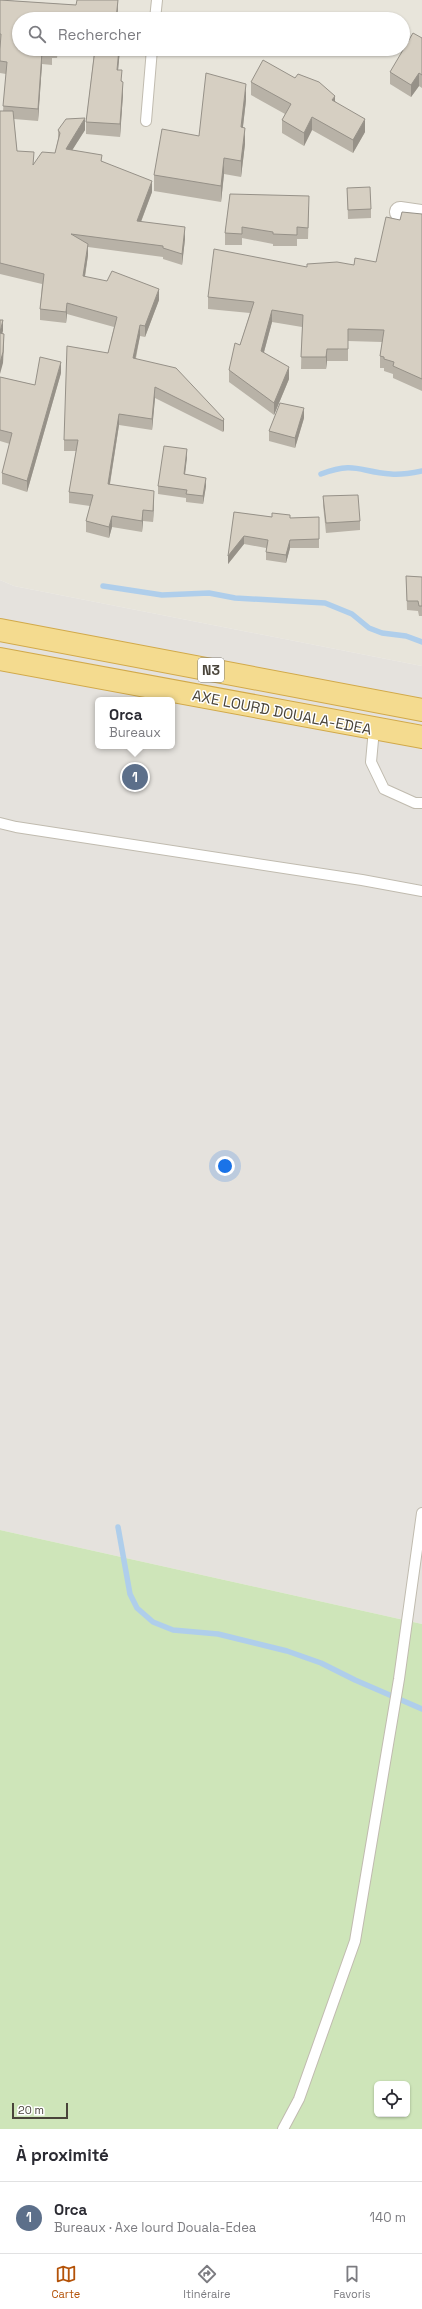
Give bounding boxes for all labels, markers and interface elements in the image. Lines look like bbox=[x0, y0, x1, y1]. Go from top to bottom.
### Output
search box bbox=[12, 12, 410, 56]
icon: search bbox=[26, 23, 48, 45]
text: Rechercher bbox=[58, 25, 141, 44]
road number: N3 bbox=[198, 658, 224, 682]
street label: AXE LOURD DOUALA-EDEA bbox=[191, 685, 374, 739]
popup bbox=[95, 697, 175, 749]
text: Orca bbox=[109, 705, 142, 724]
text: Bureaux bbox=[109, 724, 161, 741]
pin: 1 bbox=[122, 762, 148, 792]
your location bbox=[215, 1156, 235, 1176]
map controls bbox=[374, 2081, 410, 2117]
button: locate bbox=[374, 2081, 410, 2117]
scale bar bbox=[12, 2101, 68, 2120]
text: 20 m bbox=[18, 2103, 44, 2117]
text: À proximité bbox=[16, 2144, 109, 2166]
text: Orca bbox=[54, 2200, 87, 2219]
text: 1 bbox=[26, 2209, 32, 2226]
text: 140 m bbox=[370, 2209, 406, 2226]
text: Bureaux · Axe lourd Douala-Edea bbox=[54, 2219, 256, 2236]
tab: Carte bbox=[51, 2263, 80, 2301]
tab: Itinéraire bbox=[183, 2263, 230, 2301]
tab: Favoris bbox=[333, 2263, 370, 2301]

